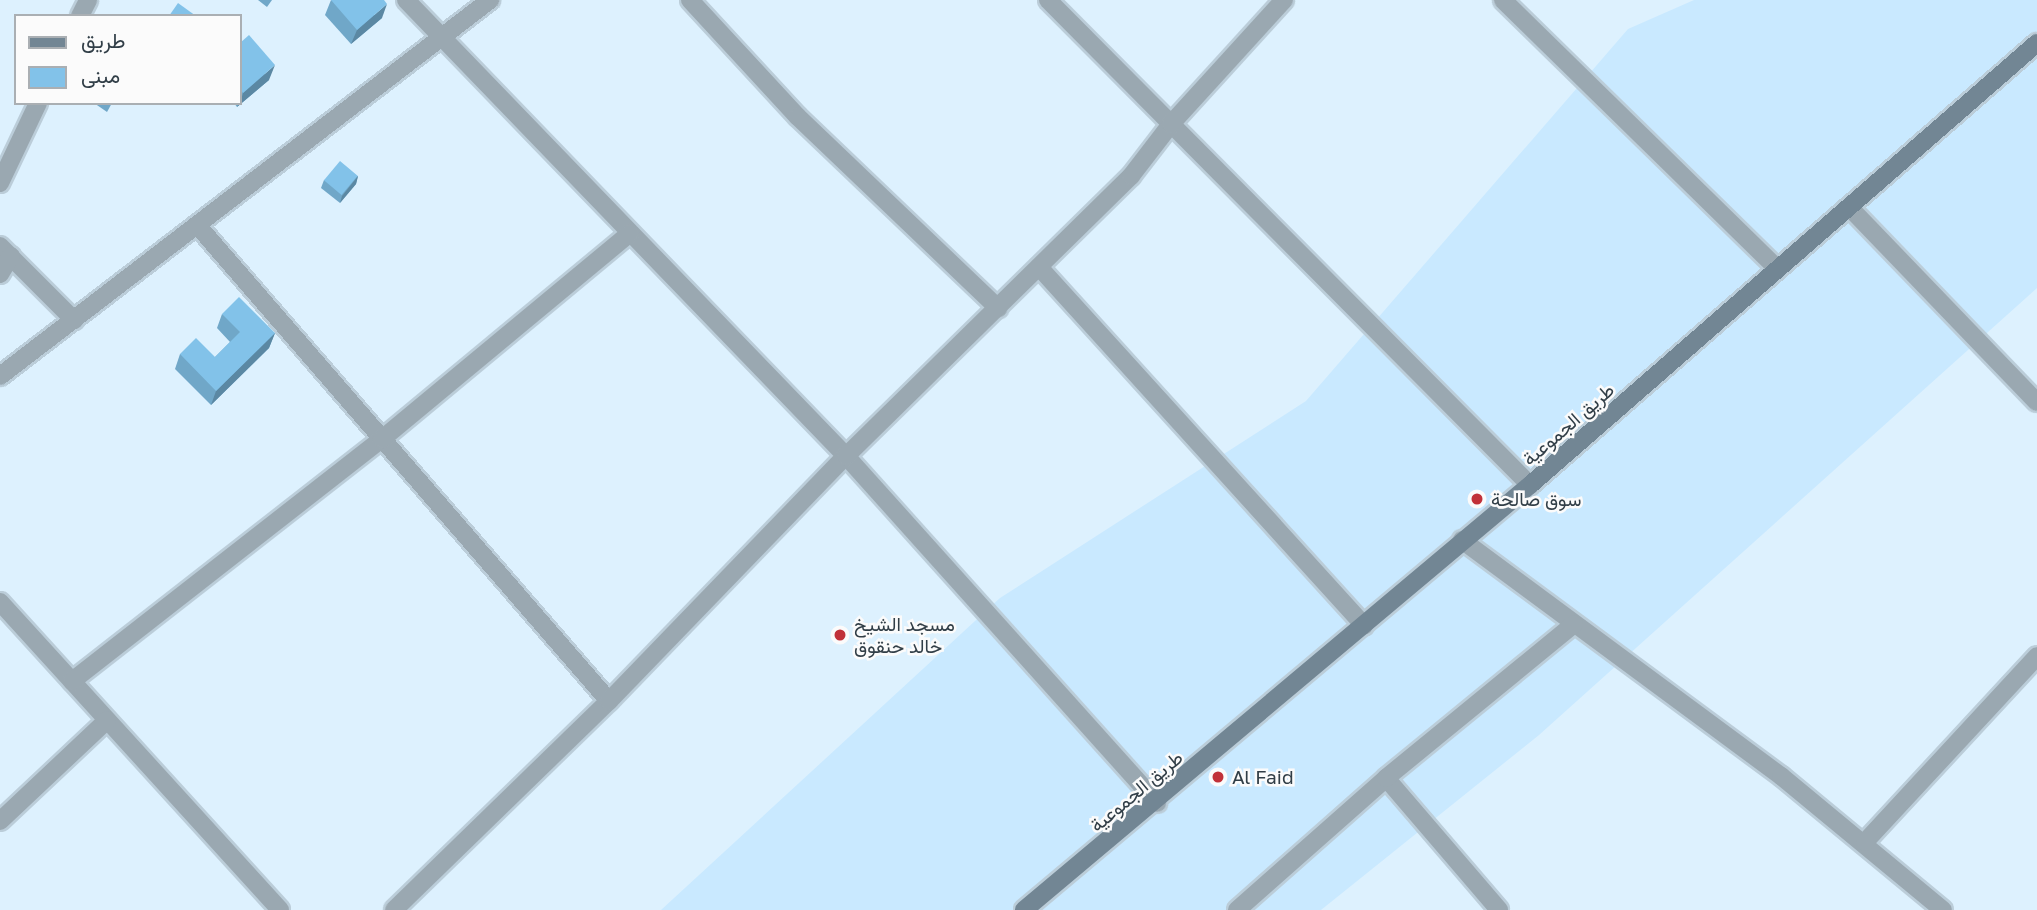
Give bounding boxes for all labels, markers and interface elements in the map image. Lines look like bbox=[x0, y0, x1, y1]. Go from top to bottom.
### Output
legend bbox=[14, 14, 242, 105]
text: طريق bbox=[81, 27, 126, 53]
text: مبنى bbox=[81, 62, 120, 88]
street label: طريق الجموعية bbox=[1518, 378, 1618, 470]
place label: سوق صالحة bbox=[1491, 488, 1581, 510]
marker: سوق صالحة bbox=[1469, 491, 1485, 507]
place label: مسجد الشيخ خالد حنقوق bbox=[854, 613, 955, 657]
marker: مسجد الشيخ خالد حنقوق bbox=[832, 627, 848, 643]
street label: طريق الجموعية bbox=[1085, 746, 1187, 836]
place label: Al Faid bbox=[1232, 766, 1294, 788]
marker: Al Faid bbox=[1210, 769, 1226, 785]

